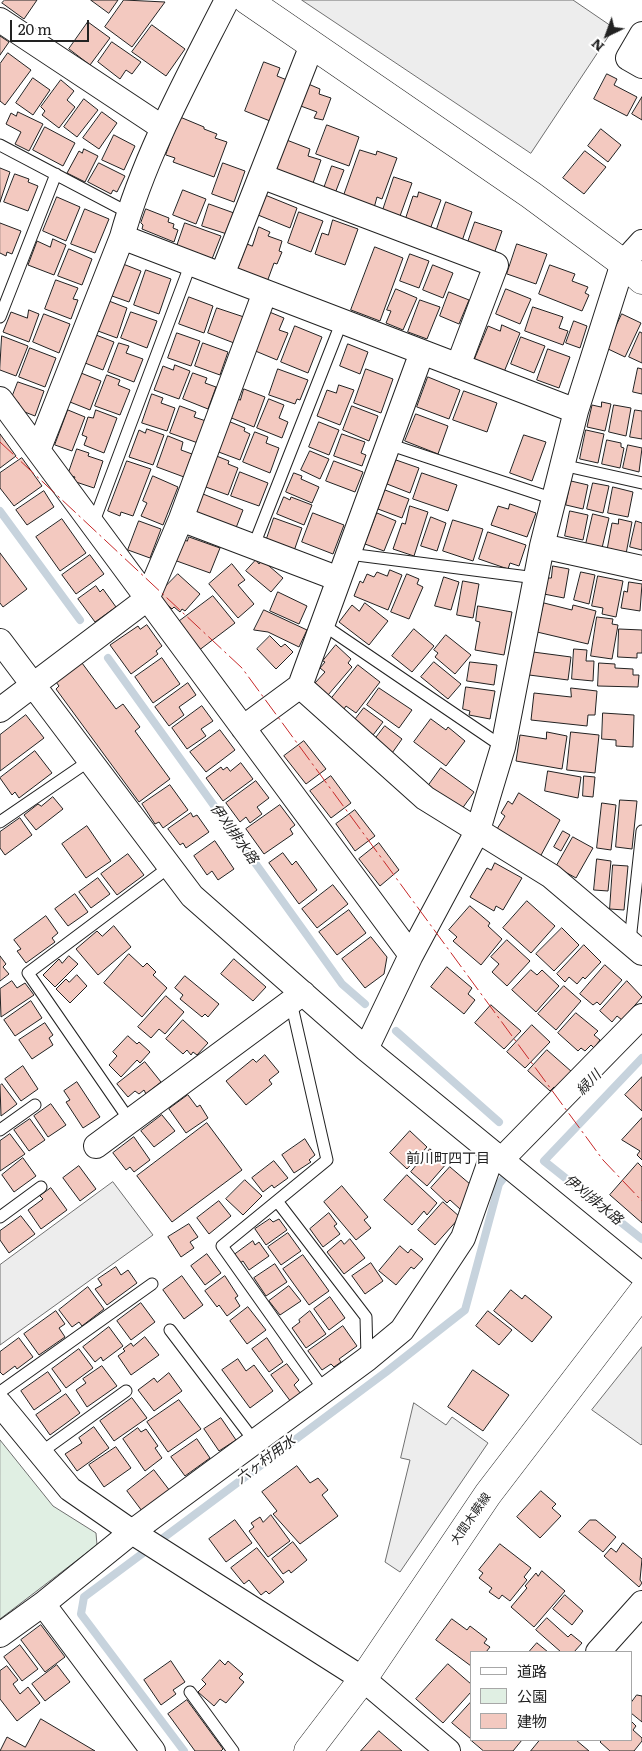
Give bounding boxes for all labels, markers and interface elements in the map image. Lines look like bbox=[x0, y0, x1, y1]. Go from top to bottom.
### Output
scale bar bbox=[12, 10, 91, 42]
north arrow bbox=[582, 10, 632, 60]
text: 20 m bbox=[18, 17, 52, 40]
text: N bbox=[586, 35, 608, 58]
water label: 伊刈排水路 bbox=[207, 801, 261, 867]
water label: 緑川 bbox=[573, 1067, 605, 1099]
district label: 前川町四丁目 bbox=[406, 1151, 490, 1167]
water label: 伊刈排水路 bbox=[561, 1171, 625, 1229]
water label: 六ヶ村用水 bbox=[233, 1432, 299, 1488]
street label: 大間木蕨線 bbox=[448, 1490, 494, 1548]
legend bbox=[470, 1651, 632, 1741]
text: 道路 bbox=[517, 1659, 547, 1682]
text: 公園 bbox=[517, 1684, 547, 1707]
text: 建物 bbox=[517, 1709, 547, 1732]

